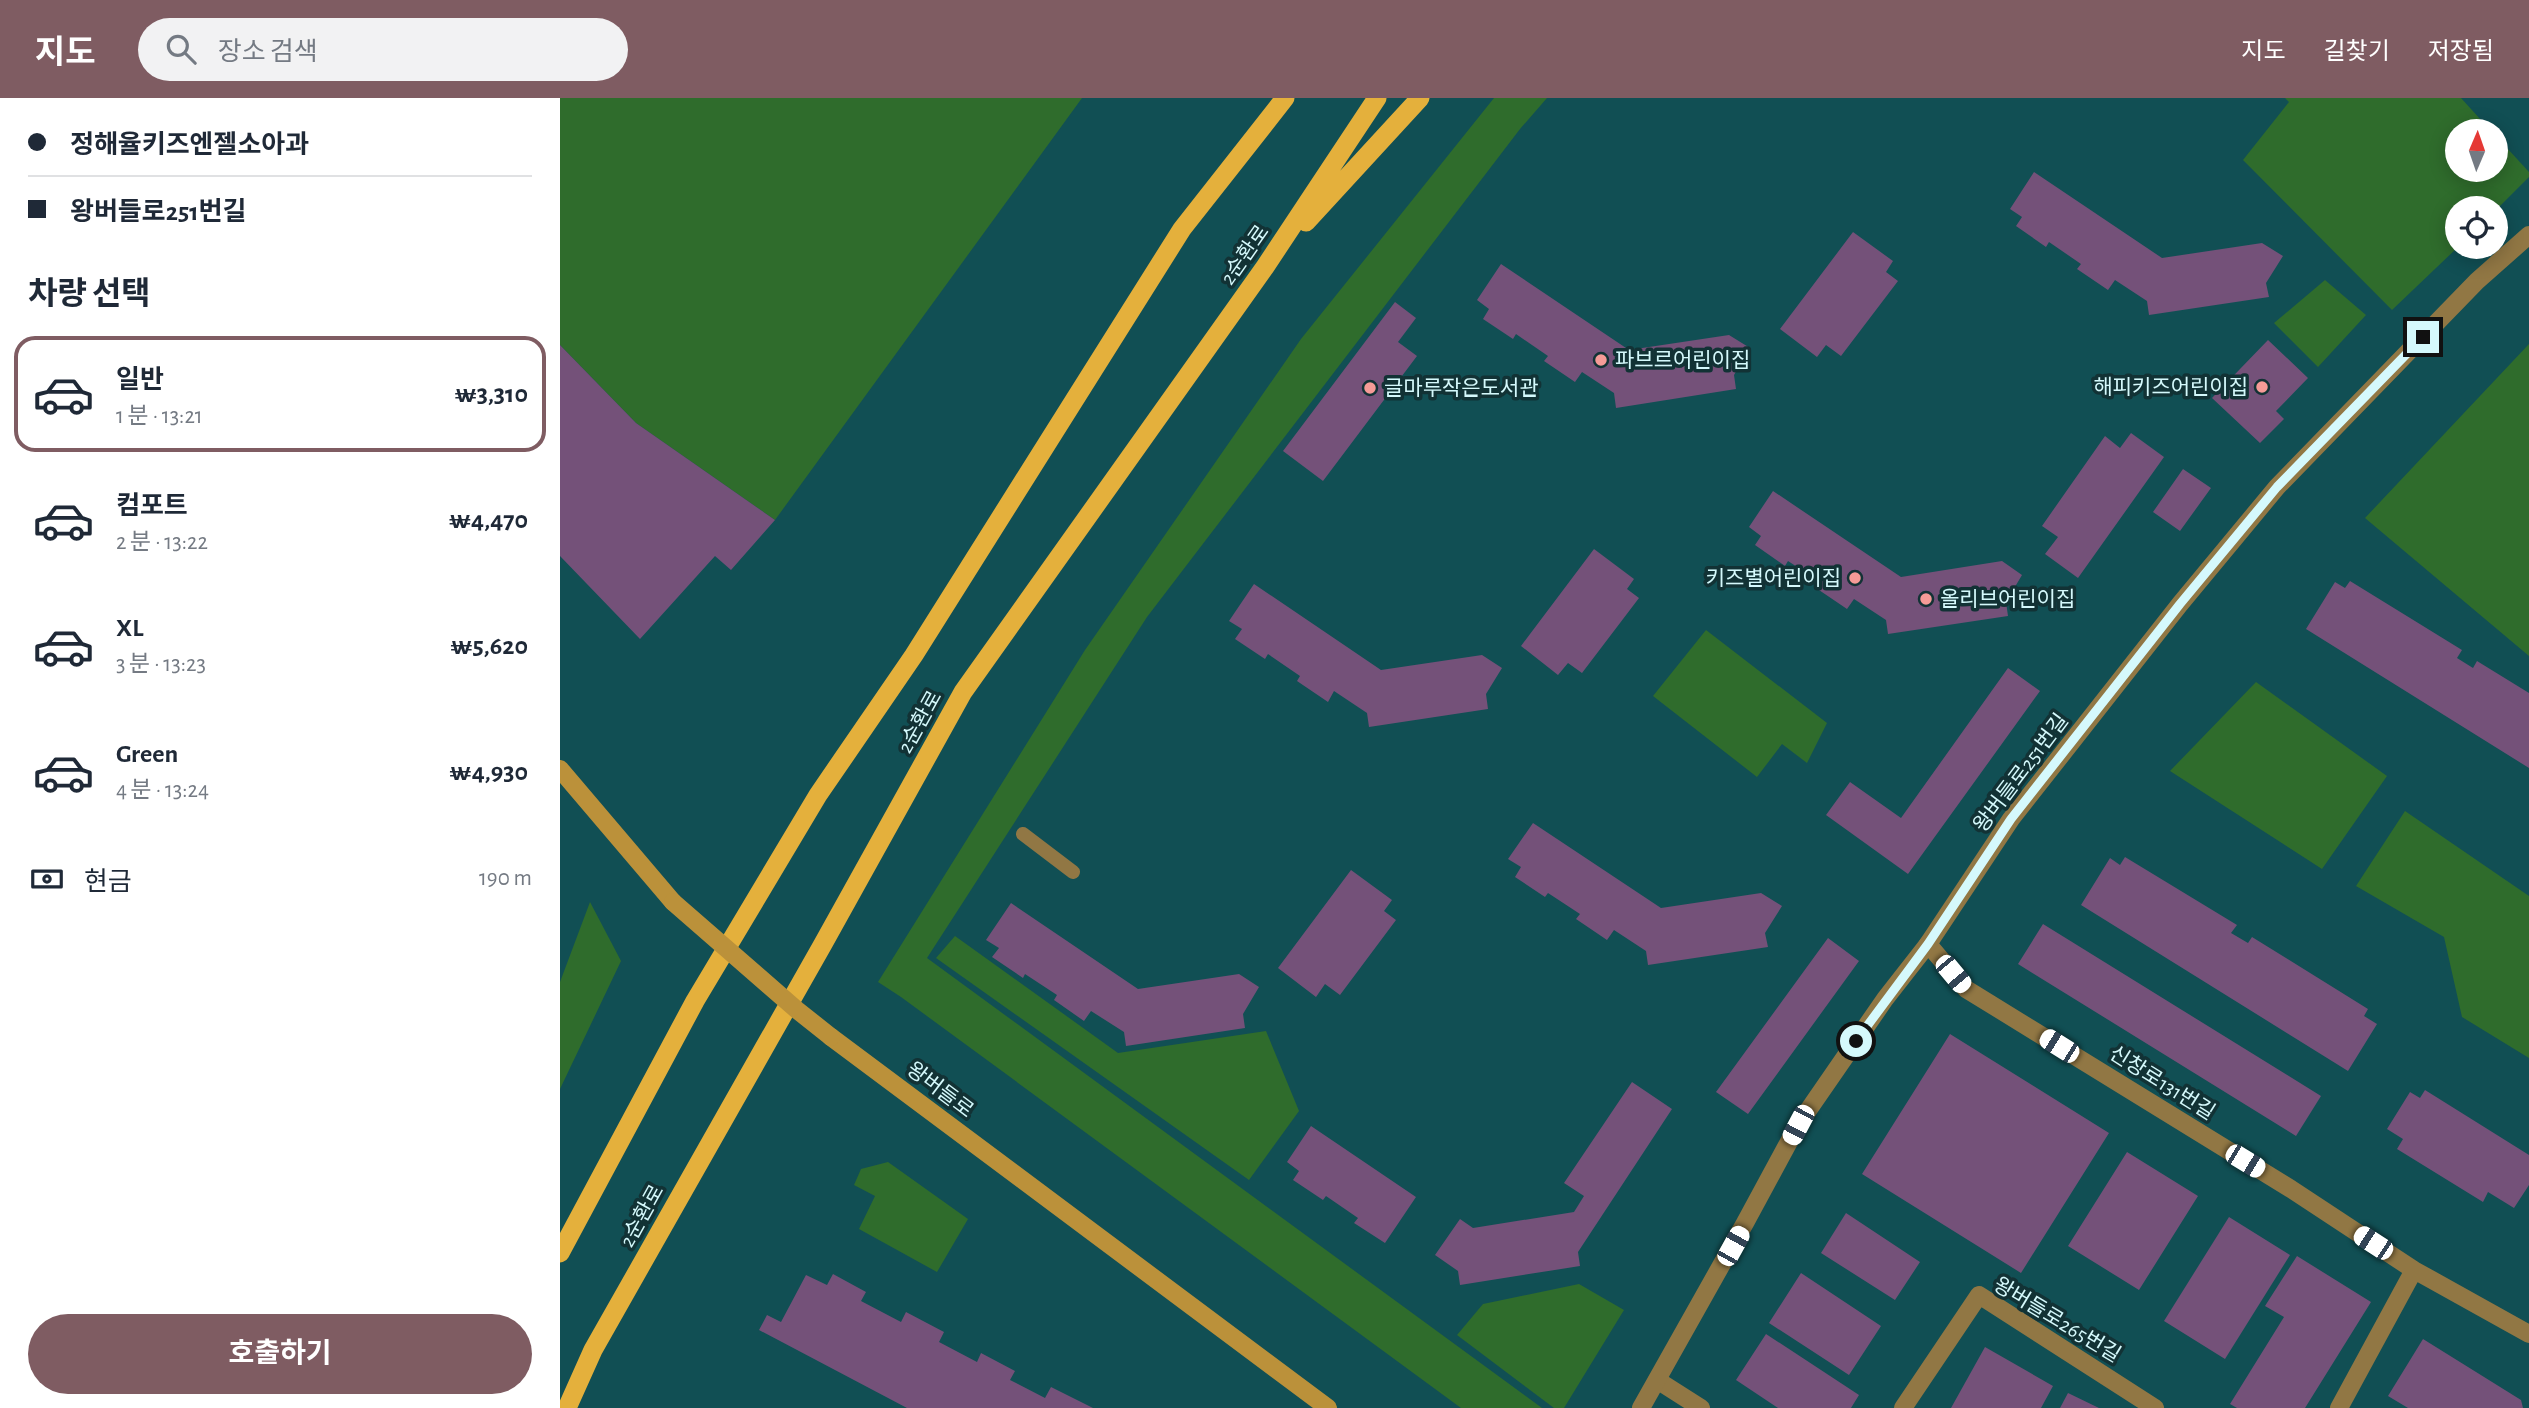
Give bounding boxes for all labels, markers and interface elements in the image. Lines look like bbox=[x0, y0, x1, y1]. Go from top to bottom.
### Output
search box bbox=[138, 18, 628, 81]
icon: search bbox=[162, 30, 200, 68]
text: 지도 bbox=[35, 37, 96, 70]
text: 장소 검색 bbox=[218, 39, 318, 65]
text: 지도 bbox=[2241, 40, 2286, 64]
text: 길찾기 bbox=[2324, 40, 2390, 64]
text: 저장됨 bbox=[2428, 40, 2494, 64]
north arrow bbox=[2445, 119, 2508, 182]
map controls bbox=[2445, 119, 2508, 259]
text: 정해율키즈엔젤소아과 bbox=[70, 132, 309, 158]
button: locate bbox=[2445, 196, 2508, 259]
text: 왕버들로251번길 bbox=[70, 199, 246, 225]
street label: 2순환로 bbox=[1216, 221, 1273, 289]
text: 차량 선택 bbox=[28, 278, 151, 310]
route end bbox=[2407, 321, 2439, 353]
place label: 파브르어린이집 bbox=[1615, 349, 1750, 371]
marker: 파브르어린이집 bbox=[1593, 352, 1609, 368]
icon: car bbox=[32, 363, 95, 426]
text: 일반 bbox=[116, 367, 164, 393]
place label: 해피키즈어린이집 bbox=[2093, 376, 2248, 398]
place label: 글마루작은도서관 bbox=[1384, 377, 1539, 399]
marker: 해피키즈어린이집 bbox=[2254, 379, 2270, 395]
marker: 글마루작은도서관 bbox=[1362, 380, 1378, 396]
text: ₩3,310 bbox=[454, 381, 528, 407]
text: 1 분 · 13:21 bbox=[116, 405, 203, 428]
icon: car bbox=[32, 489, 95, 552]
text: 컴포트 bbox=[116, 493, 188, 519]
text: ₩4,470 bbox=[449, 507, 528, 533]
text: 2 분 · 13:22 bbox=[116, 531, 208, 554]
place label: 키즈별어린이집 bbox=[1706, 567, 1841, 589]
marker: 키즈별어린이집 bbox=[1847, 570, 1863, 586]
place label: 올리브어린이집 bbox=[1940, 588, 2075, 610]
marker: 올리브어린이집 bbox=[1918, 591, 1934, 607]
icon: car bbox=[32, 615, 95, 678]
text: XL bbox=[116, 615, 143, 641]
text: ₩5,620 bbox=[450, 633, 528, 659]
text: 3 분 · 13:23 bbox=[116, 653, 206, 676]
street label: 2순환로 bbox=[894, 687, 946, 757]
street label: 왕버들로251번길 bbox=[1969, 710, 2072, 836]
icon: car bbox=[32, 741, 95, 804]
text: Green bbox=[116, 741, 178, 767]
text: ₩4,930 bbox=[449, 759, 528, 785]
text: 4 분 · 13:24 bbox=[116, 779, 209, 802]
icon: cash bbox=[28, 860, 66, 898]
text: 190 m bbox=[479, 867, 532, 890]
text: 현금 bbox=[84, 869, 132, 895]
car bbox=[1932, 951, 1975, 997]
route start bbox=[1840, 1025, 1872, 1057]
car bbox=[2036, 1026, 2083, 1066]
street label: 신창로131번길 bbox=[2106, 1042, 2219, 1124]
street label: 왕버들로 bbox=[903, 1058, 978, 1122]
car bbox=[1779, 1102, 1818, 1148]
car bbox=[2222, 1141, 2269, 1181]
street label: 2순환로 bbox=[616, 1181, 668, 1251]
car bbox=[1714, 1223, 1753, 1269]
car bbox=[2350, 1223, 2397, 1263]
street label: 왕버들로265번길 bbox=[1990, 1273, 2125, 1366]
button: 호출하기 bbox=[28, 1314, 532, 1394]

